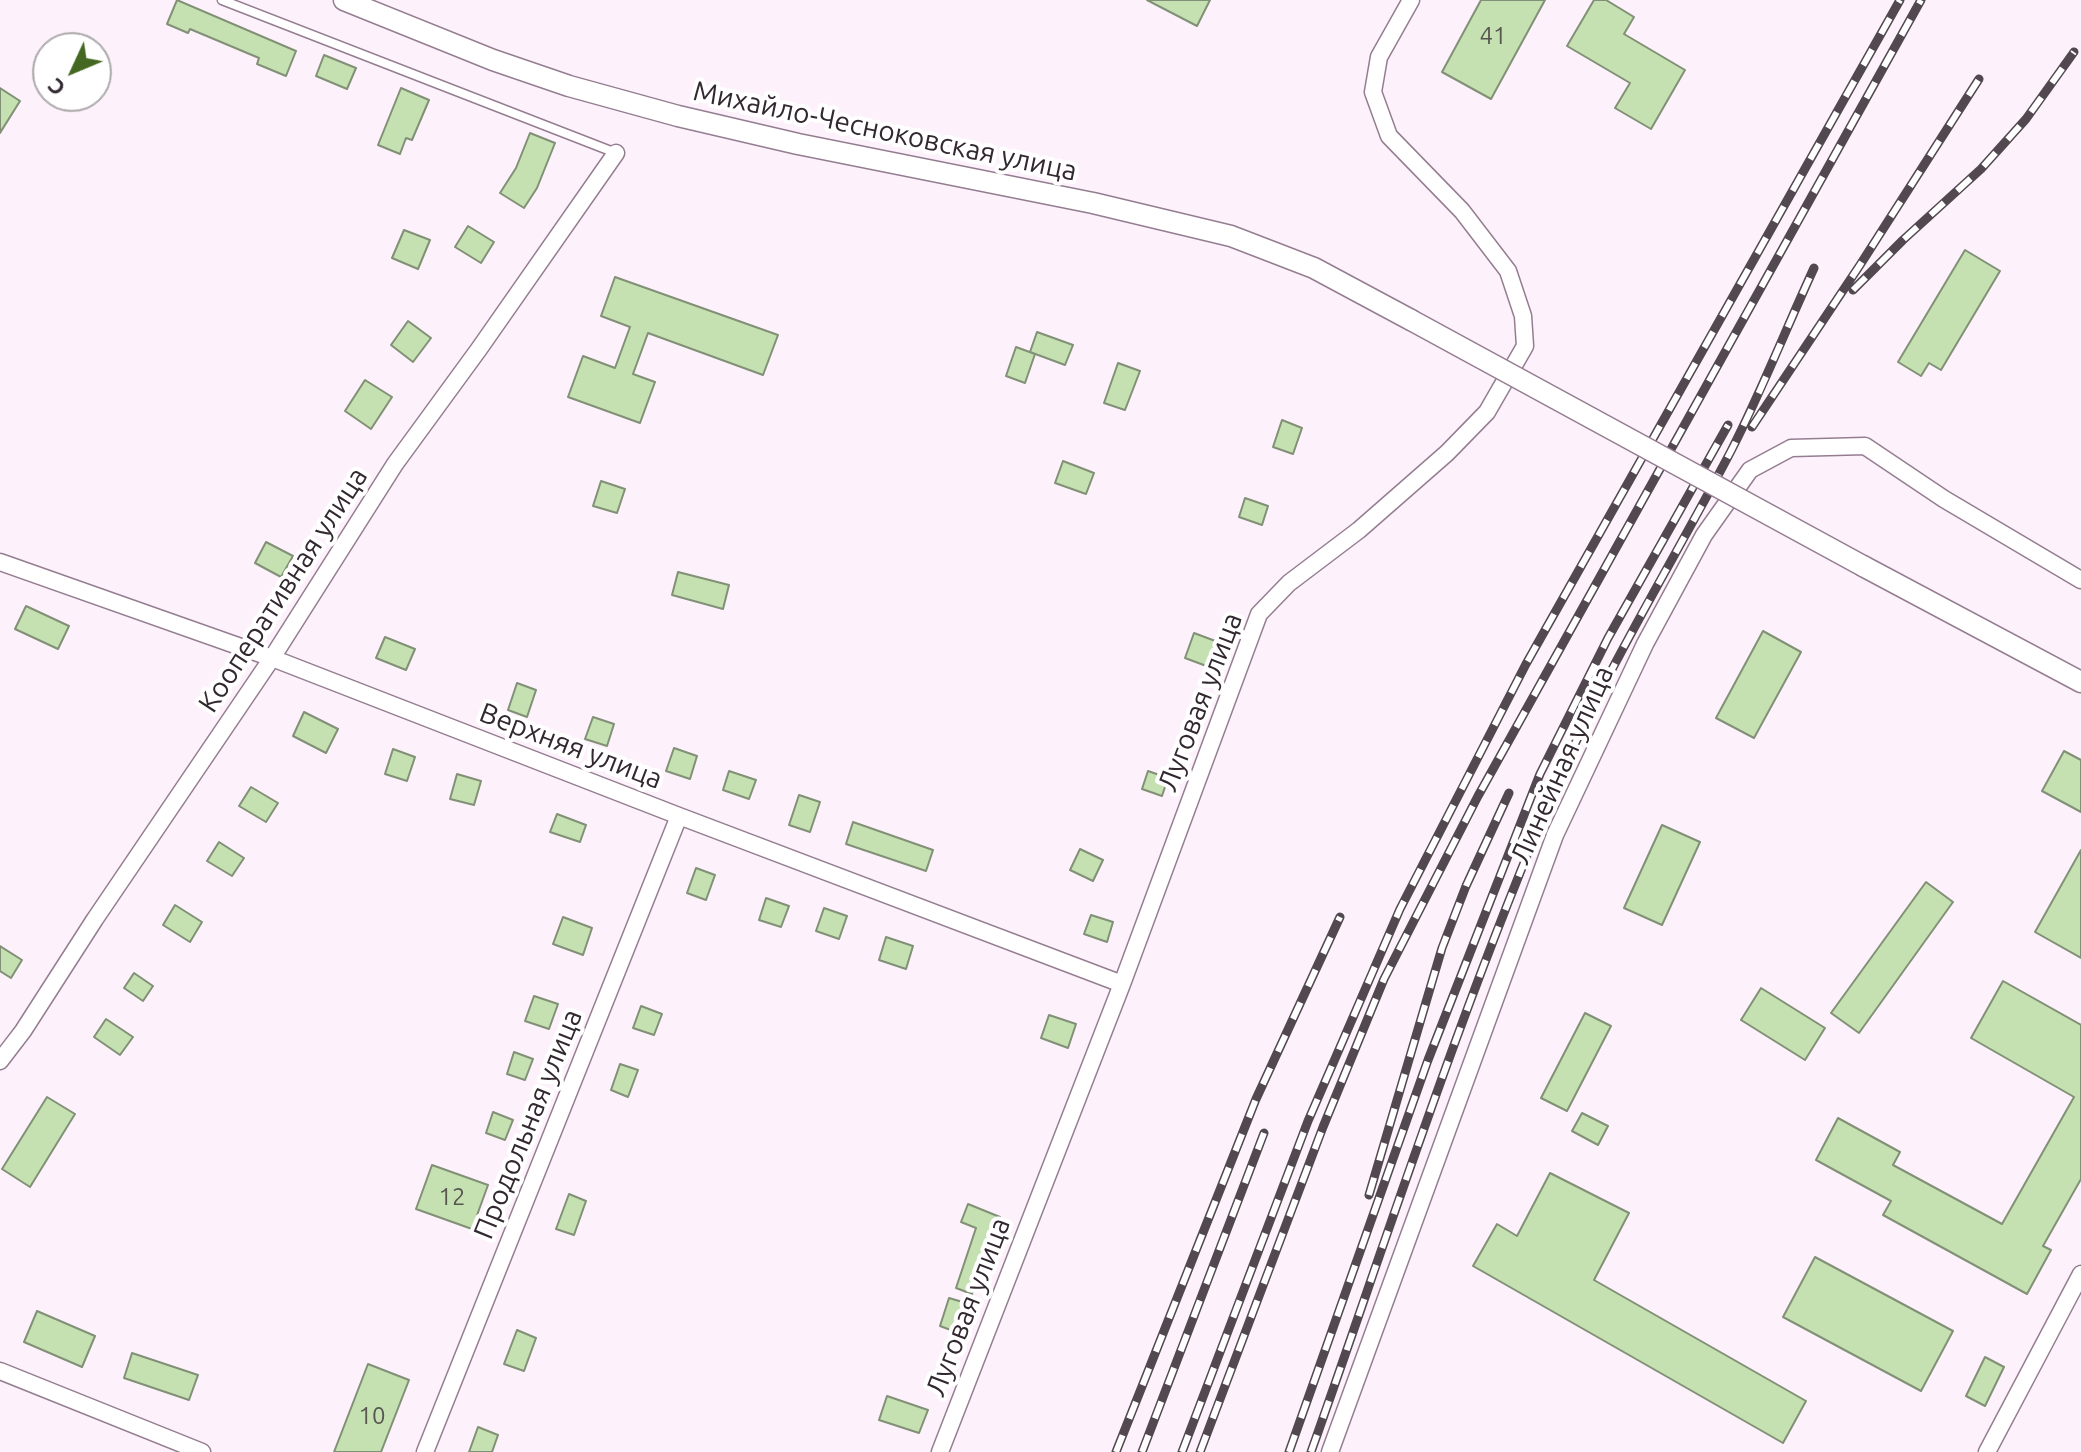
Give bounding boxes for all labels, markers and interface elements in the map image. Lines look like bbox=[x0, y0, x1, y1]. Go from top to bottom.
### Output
house number: 41 bbox=[1479, 22, 1507, 50]
north arrow bbox=[32, 32, 112, 112]
text: С bbox=[42, 74, 70, 101]
street label: Михайло-Чесноковская улица bbox=[690, 74, 1080, 188]
street label: Кооперативная улица bbox=[191, 461, 375, 719]
street label: Луговая улица bbox=[1151, 608, 1249, 796]
street label: Линейная улица bbox=[1503, 661, 1621, 869]
street label: Верхняя улица bbox=[475, 696, 667, 796]
street label: Продольная улица bbox=[467, 1004, 589, 1244]
house number: 12 bbox=[438, 1183, 466, 1211]
street label: Луговая улица bbox=[919, 1213, 1017, 1401]
house number: 10 bbox=[358, 1402, 386, 1430]

